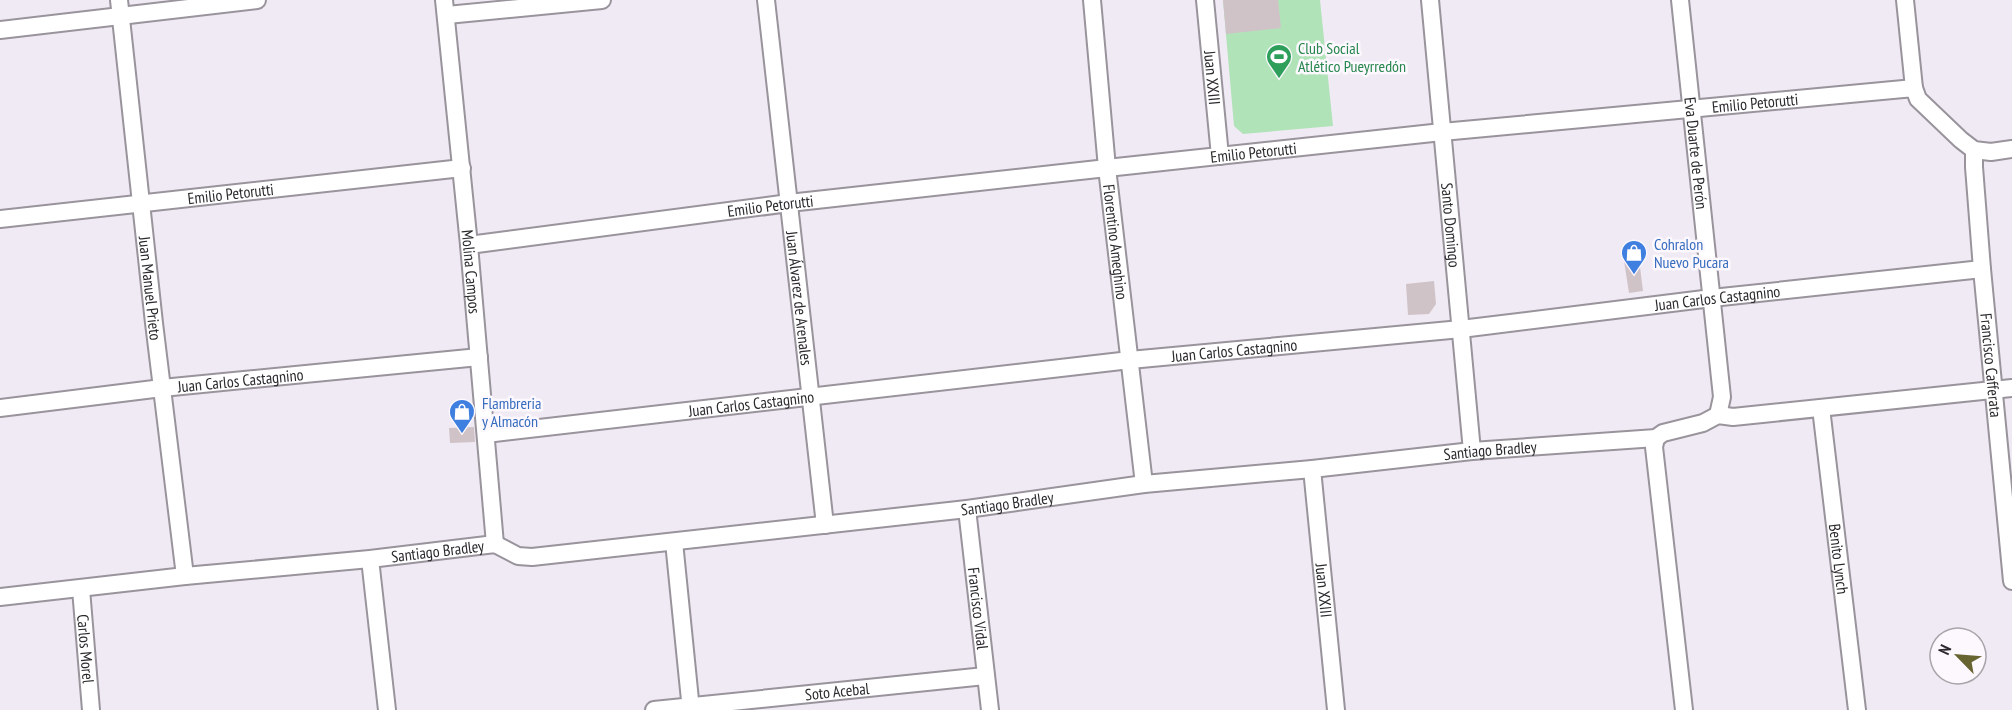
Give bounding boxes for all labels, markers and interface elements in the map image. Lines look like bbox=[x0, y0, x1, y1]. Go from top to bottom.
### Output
place label: Club Social Atlético Pueyrredón bbox=[1298, 38, 1406, 76]
sports icon: Club Social Atlético Pueyrredón bbox=[1264, 42, 1294, 80]
street label: Juan XXIII bbox=[1200, 49, 1225, 106]
street label: Emilio Petorutti bbox=[1711, 89, 1799, 117]
street label: Eva Duarte de Perón bbox=[1680, 96, 1712, 210]
street label: Emilio Petorutti bbox=[1209, 138, 1298, 167]
street label: Emilio Petorutti bbox=[186, 179, 275, 208]
street label: Santo Domingo bbox=[1437, 182, 1465, 268]
street label: Florentino Ameghino bbox=[1099, 183, 1132, 301]
street label: Emilio Petorutti bbox=[726, 190, 814, 221]
street label: Molina Campos bbox=[457, 229, 485, 315]
street label: Juan Álvarez de Arenales bbox=[782, 229, 817, 366]
street label: Juan Manuel Prieto bbox=[135, 234, 166, 342]
place label: Cohralon Nuevo Pucara bbox=[1654, 234, 1729, 272]
shop icon: Cohralon Nuevo Pucara bbox=[1619, 238, 1649, 276]
street label: Juan Carlos Castagnino bbox=[1653, 281, 1781, 315]
street label: Francisco Cafferata bbox=[1976, 312, 2006, 418]
street label: Juan Carlos Castagnino bbox=[1170, 334, 1298, 366]
street label: Juan Carlos Castagnino bbox=[176, 364, 304, 397]
street label: Juan Carlos Castagnino bbox=[686, 386, 815, 421]
place label: Flambreria y Almacón bbox=[482, 393, 541, 431]
shop icon: Flambreria y Almacón bbox=[447, 397, 477, 435]
street label: Santiago Bradley bbox=[1443, 436, 1537, 464]
street label: Santiago Bradley bbox=[960, 487, 1055, 520]
street label: Benito Lynch bbox=[1825, 523, 1853, 595]
street label: Santiago Bradley bbox=[390, 535, 485, 566]
street label: Juan XXIII bbox=[1311, 562, 1337, 618]
street label: Francisco Vidal bbox=[964, 566, 993, 651]
street label: Carlos Morel bbox=[73, 613, 99, 684]
north arrow bbox=[1928, 626, 1988, 686]
text: N bbox=[1934, 642, 1955, 658]
street label: Soto Acebal bbox=[804, 678, 870, 704]

